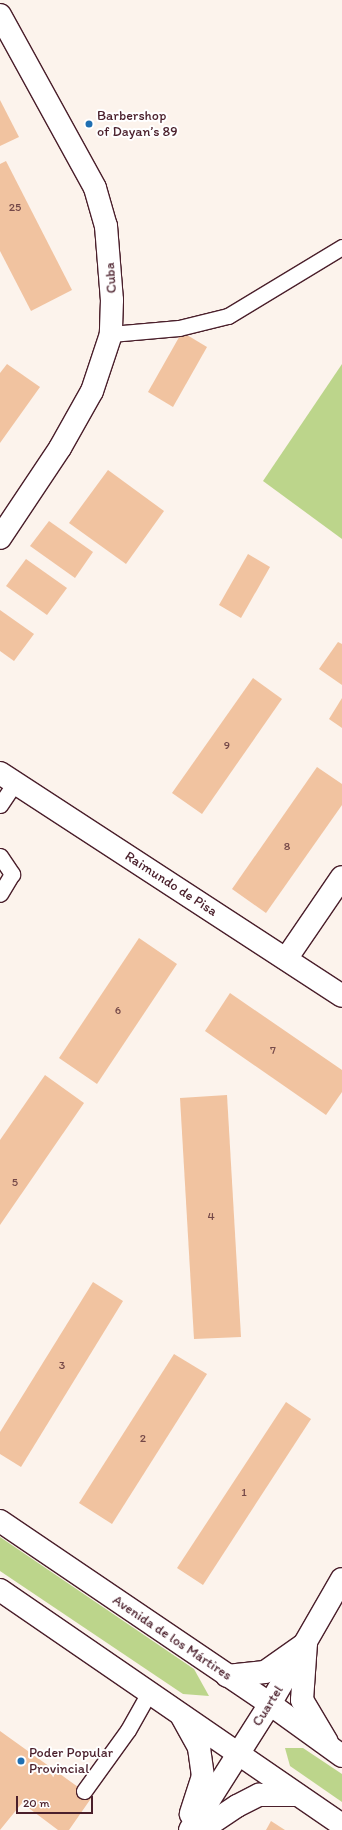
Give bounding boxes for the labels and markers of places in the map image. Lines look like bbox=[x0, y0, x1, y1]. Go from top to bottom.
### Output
place label: Barbershop of Dayan’s 89 bbox=[97, 108, 177, 140]
marker: Barbershop of Dayan’s 89 bbox=[84, 119, 94, 129]
place label: Poder Popular Provincial bbox=[29, 1745, 113, 1778]
marker: Poder Popular Provincial bbox=[16, 1756, 26, 1766]

